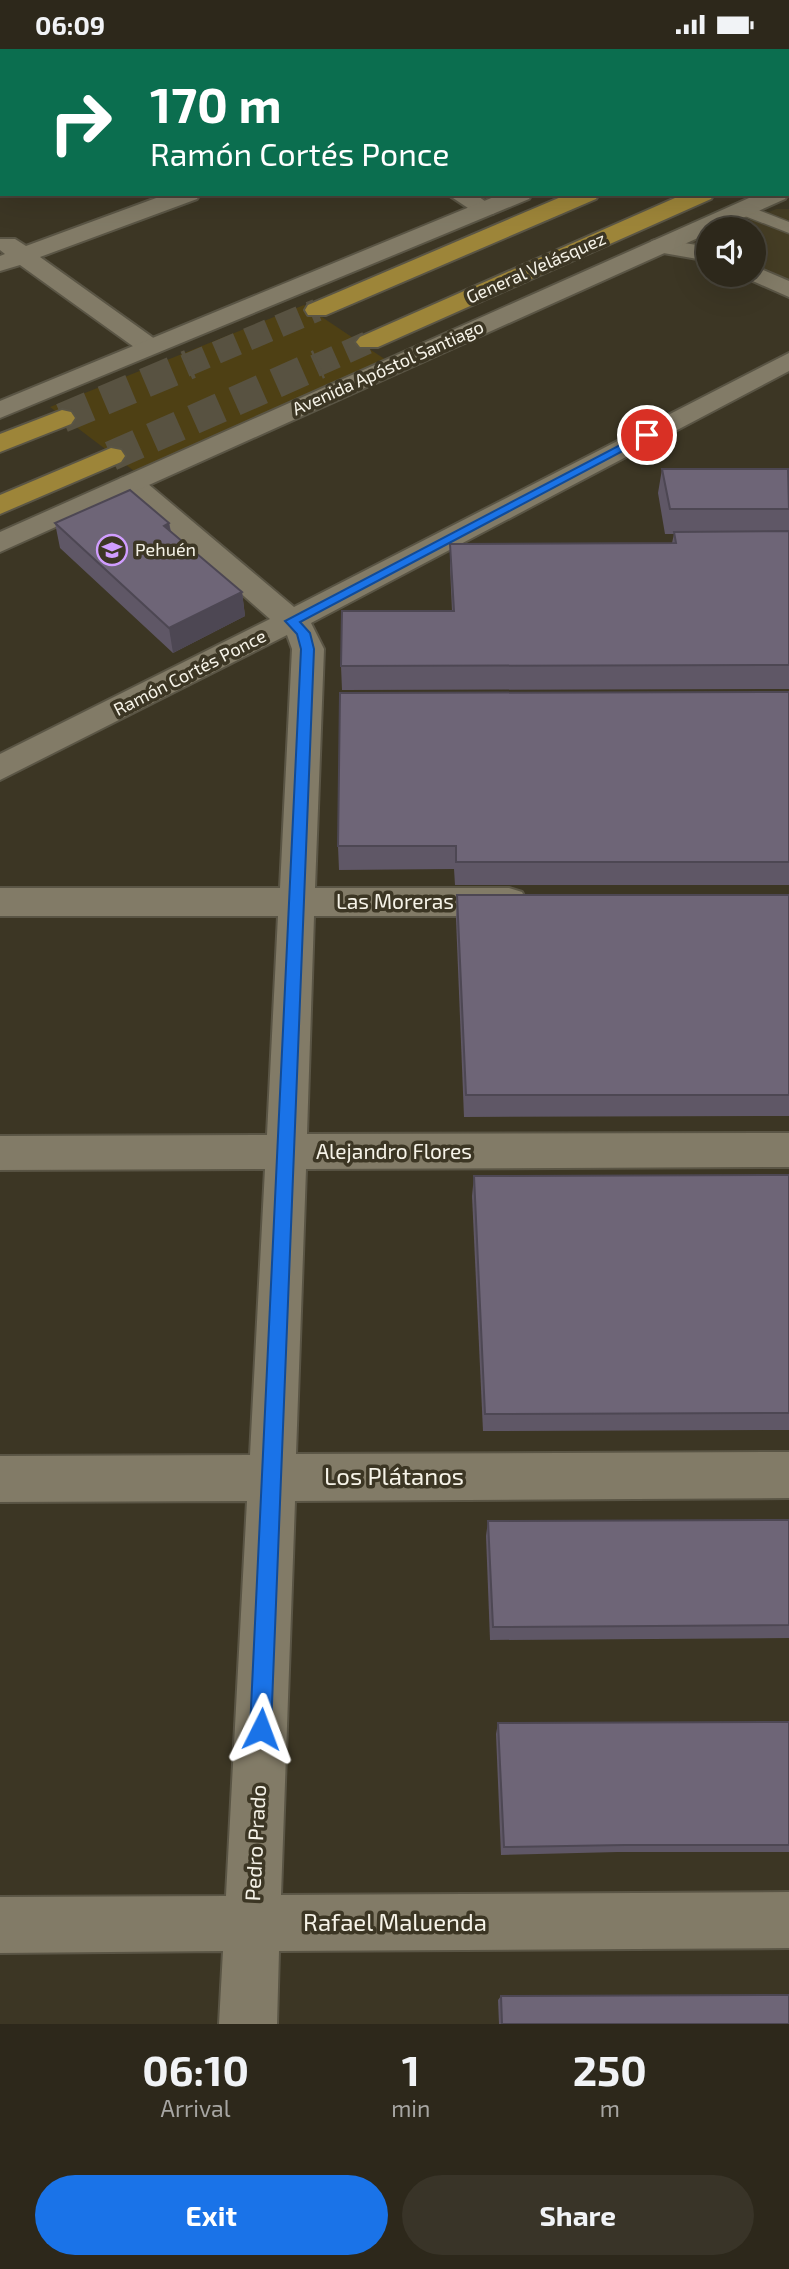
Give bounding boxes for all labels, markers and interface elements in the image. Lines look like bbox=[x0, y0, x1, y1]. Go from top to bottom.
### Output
text: 06:09 bbox=[35, 9, 105, 40]
text: 170 m bbox=[150, 74, 282, 133]
icon: right bbox=[35, 77, 126, 168]
text: Ramón Cortés Ponce bbox=[150, 134, 449, 172]
map controls bbox=[696, 217, 766, 287]
button: sound bbox=[696, 217, 766, 287]
street label: General Velásquez bbox=[462, 226, 609, 308]
street label: Avenida Apóstol Santiago bbox=[288, 315, 487, 419]
pin bbox=[617, 405, 677, 465]
icon: arrive bbox=[628, 416, 666, 454]
school or university icon: Pehuén bbox=[95, 533, 129, 567]
place label: Pehuén bbox=[135, 538, 196, 560]
street label: Ramón Cortés Ponce bbox=[110, 624, 270, 720]
street label: Las Moreras bbox=[336, 888, 454, 913]
street label: Alejandro Flores bbox=[316, 1138, 472, 1164]
street label: Los Plátanos bbox=[324, 1461, 464, 1490]
position arrow bbox=[224, 1692, 298, 1766]
street label: Pedro Prado bbox=[239, 1784, 270, 1902]
street label: Rafael Maluenda bbox=[303, 1907, 487, 1936]
text: 06:10 bbox=[142, 2044, 249, 2094]
text: 1 bbox=[402, 2044, 420, 2094]
text: 250 bbox=[573, 2044, 647, 2094]
text: Arrival bbox=[161, 2094, 231, 2122]
text: min bbox=[391, 2094, 430, 2122]
text: m bbox=[600, 2094, 620, 2122]
button: Exit bbox=[35, 2175, 388, 2255]
button: Share bbox=[402, 2175, 754, 2255]

